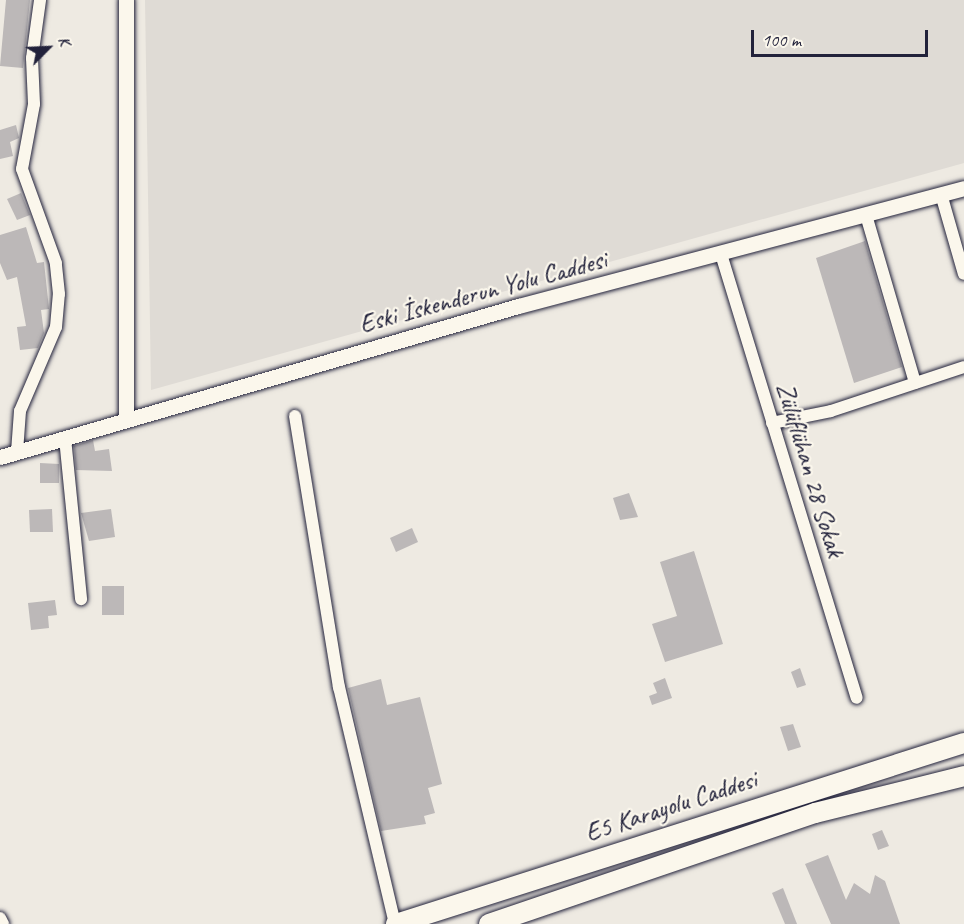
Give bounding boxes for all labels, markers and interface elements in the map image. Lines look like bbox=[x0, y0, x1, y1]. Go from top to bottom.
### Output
north arrow bbox=[18, 18, 78, 78]
scale bar bbox=[754, 18, 931, 56]
text: 100 m bbox=[762, 29, 801, 51]
text: K bbox=[54, 33, 75, 48]
street label: Eski İskenderun Yolu Caddesi bbox=[356, 244, 610, 340]
street label: Zülüflühan 28 Sokak bbox=[769, 379, 851, 561]
street label: E5 Karayolu Caddesi bbox=[581, 763, 761, 849]

